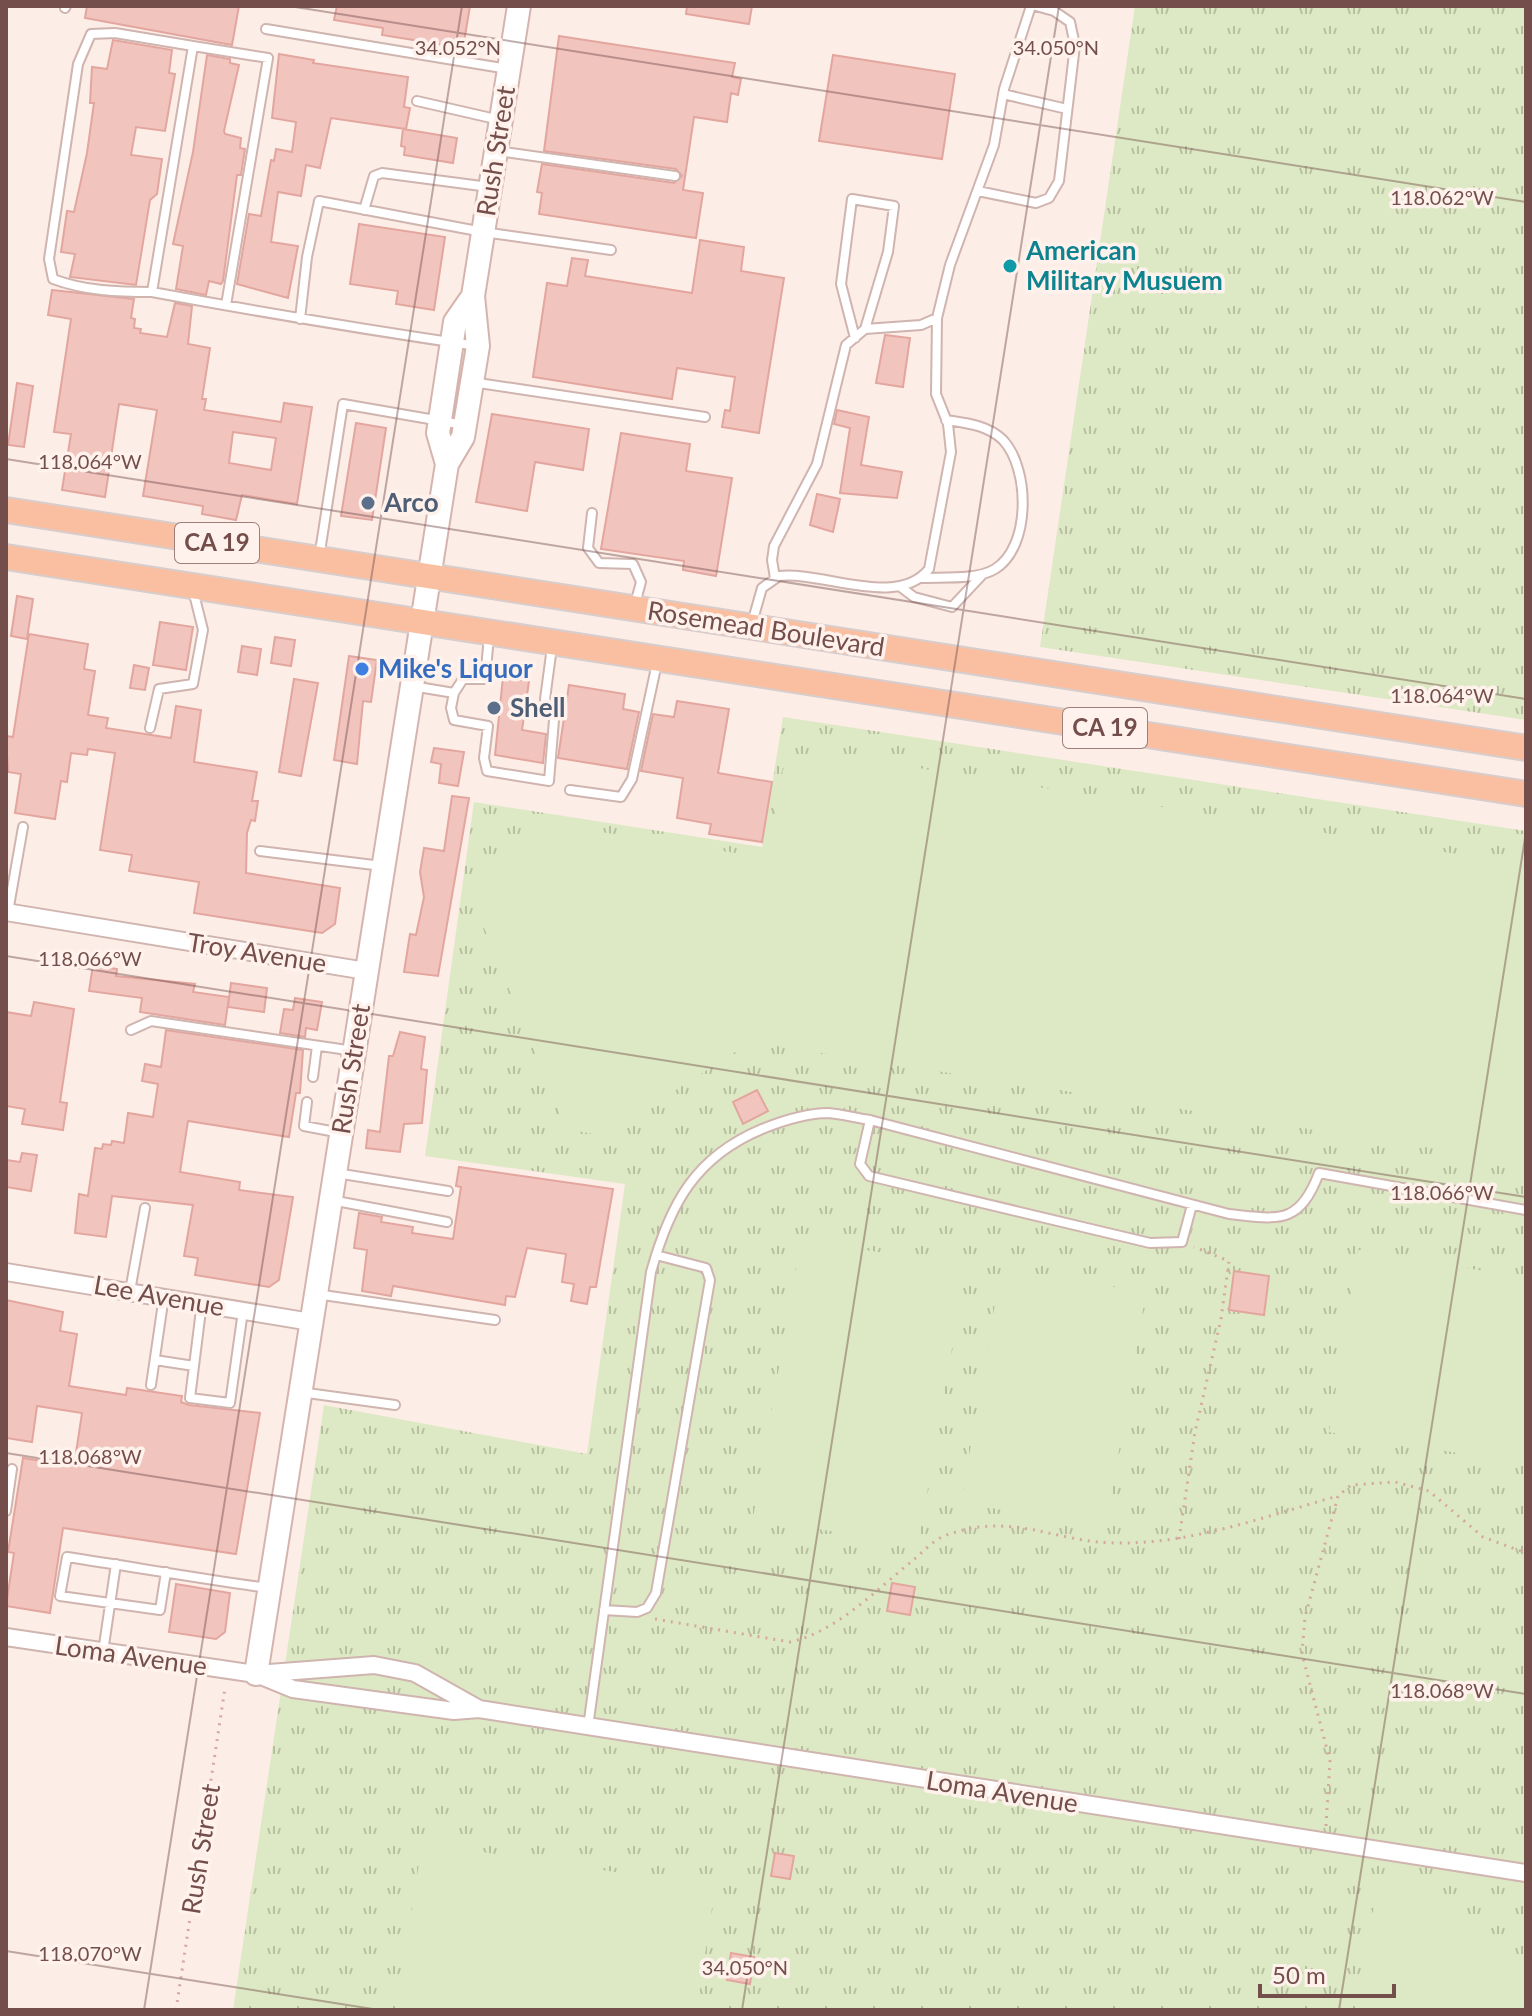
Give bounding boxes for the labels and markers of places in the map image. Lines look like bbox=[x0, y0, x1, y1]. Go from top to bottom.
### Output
place label: American Military Musuem bbox=[1025, 234, 1223, 296]
marker: American Military Musuem bbox=[1001, 257, 1019, 275]
place label: Arco bbox=[383, 486, 439, 518]
marker: Arco bbox=[359, 494, 377, 512]
place label: Mike's Liquor bbox=[378, 652, 533, 684]
marker: Mike's Liquor bbox=[353, 660, 371, 678]
place label: Shell bbox=[510, 691, 566, 723]
marker: Shell bbox=[485, 699, 503, 717]

